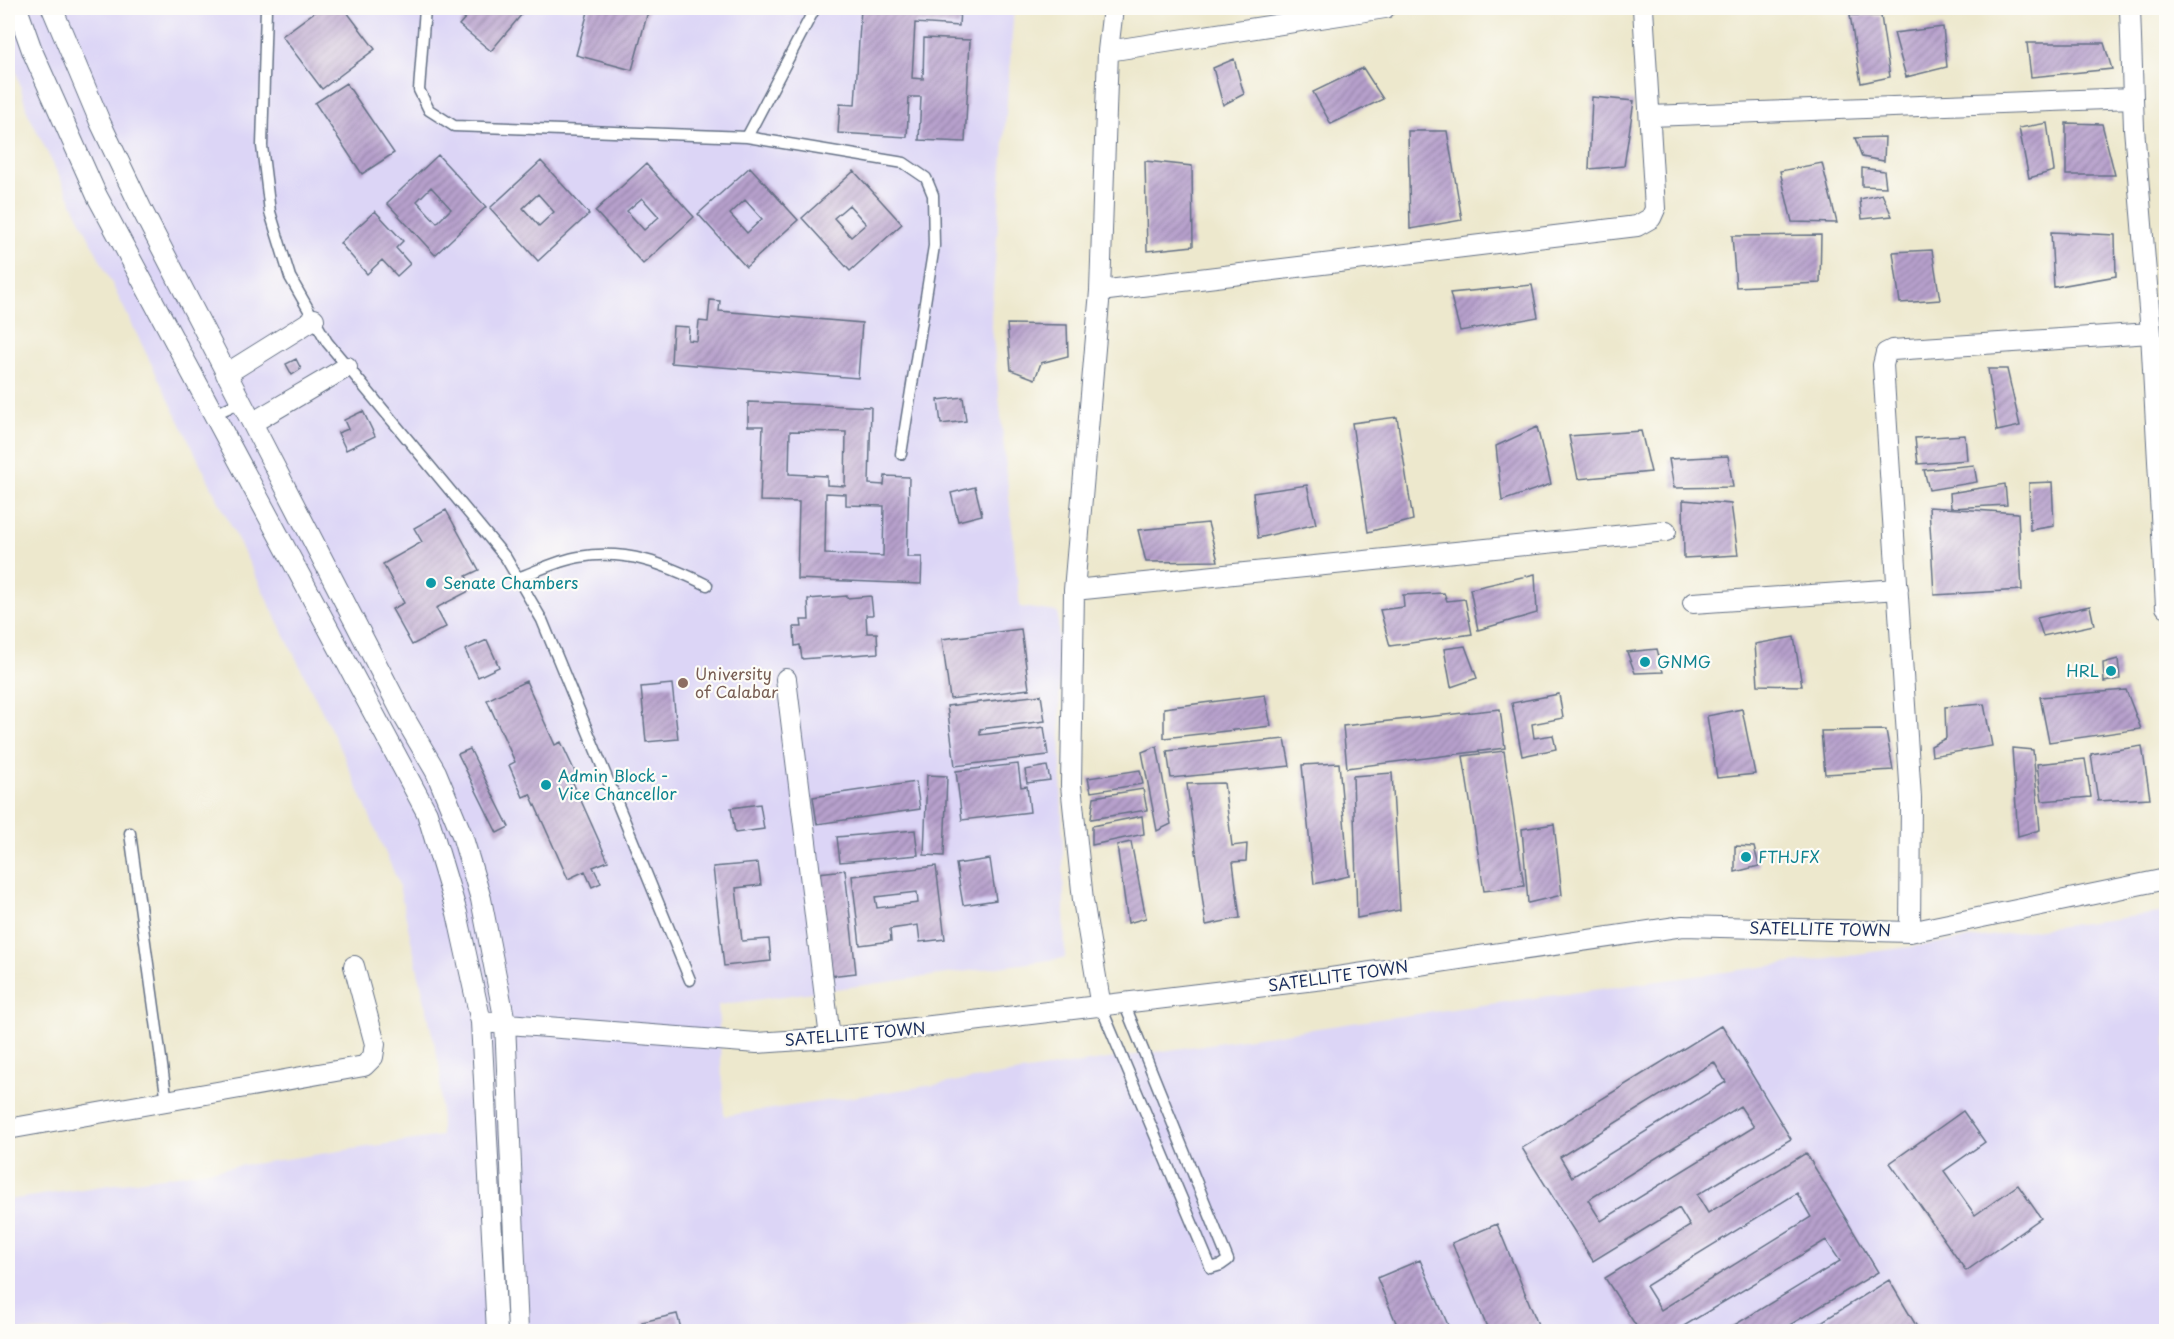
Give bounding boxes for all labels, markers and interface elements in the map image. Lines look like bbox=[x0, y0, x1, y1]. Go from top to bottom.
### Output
place label: Senate Chambers bbox=[443, 570, 578, 594]
marker: Senate Chambers bbox=[424, 576, 438, 590]
place label: GNMG bbox=[1657, 649, 1711, 673]
marker: GNMG bbox=[1638, 655, 1652, 669]
place label: HRL bbox=[2066, 658, 2099, 682]
place label: University of Calabar bbox=[695, 661, 779, 703]
marker: HRL bbox=[2104, 664, 2118, 678]
marker: University of Calabar bbox=[676, 676, 690, 690]
place label: Admin Block - Vice Chancellor bbox=[558, 763, 677, 805]
marker: Admin Block - Vice Chancellor bbox=[539, 778, 553, 792]
place label: FTHJFX bbox=[1758, 844, 1820, 868]
marker: FTHJFX bbox=[1739, 850, 1753, 864]
street label: SATELLITE TOWN bbox=[1749, 915, 1891, 941]
street label: SATELLITE TOWN bbox=[1266, 953, 1410, 997]
street label: SATELLITE TOWN bbox=[783, 1015, 927, 1051]

